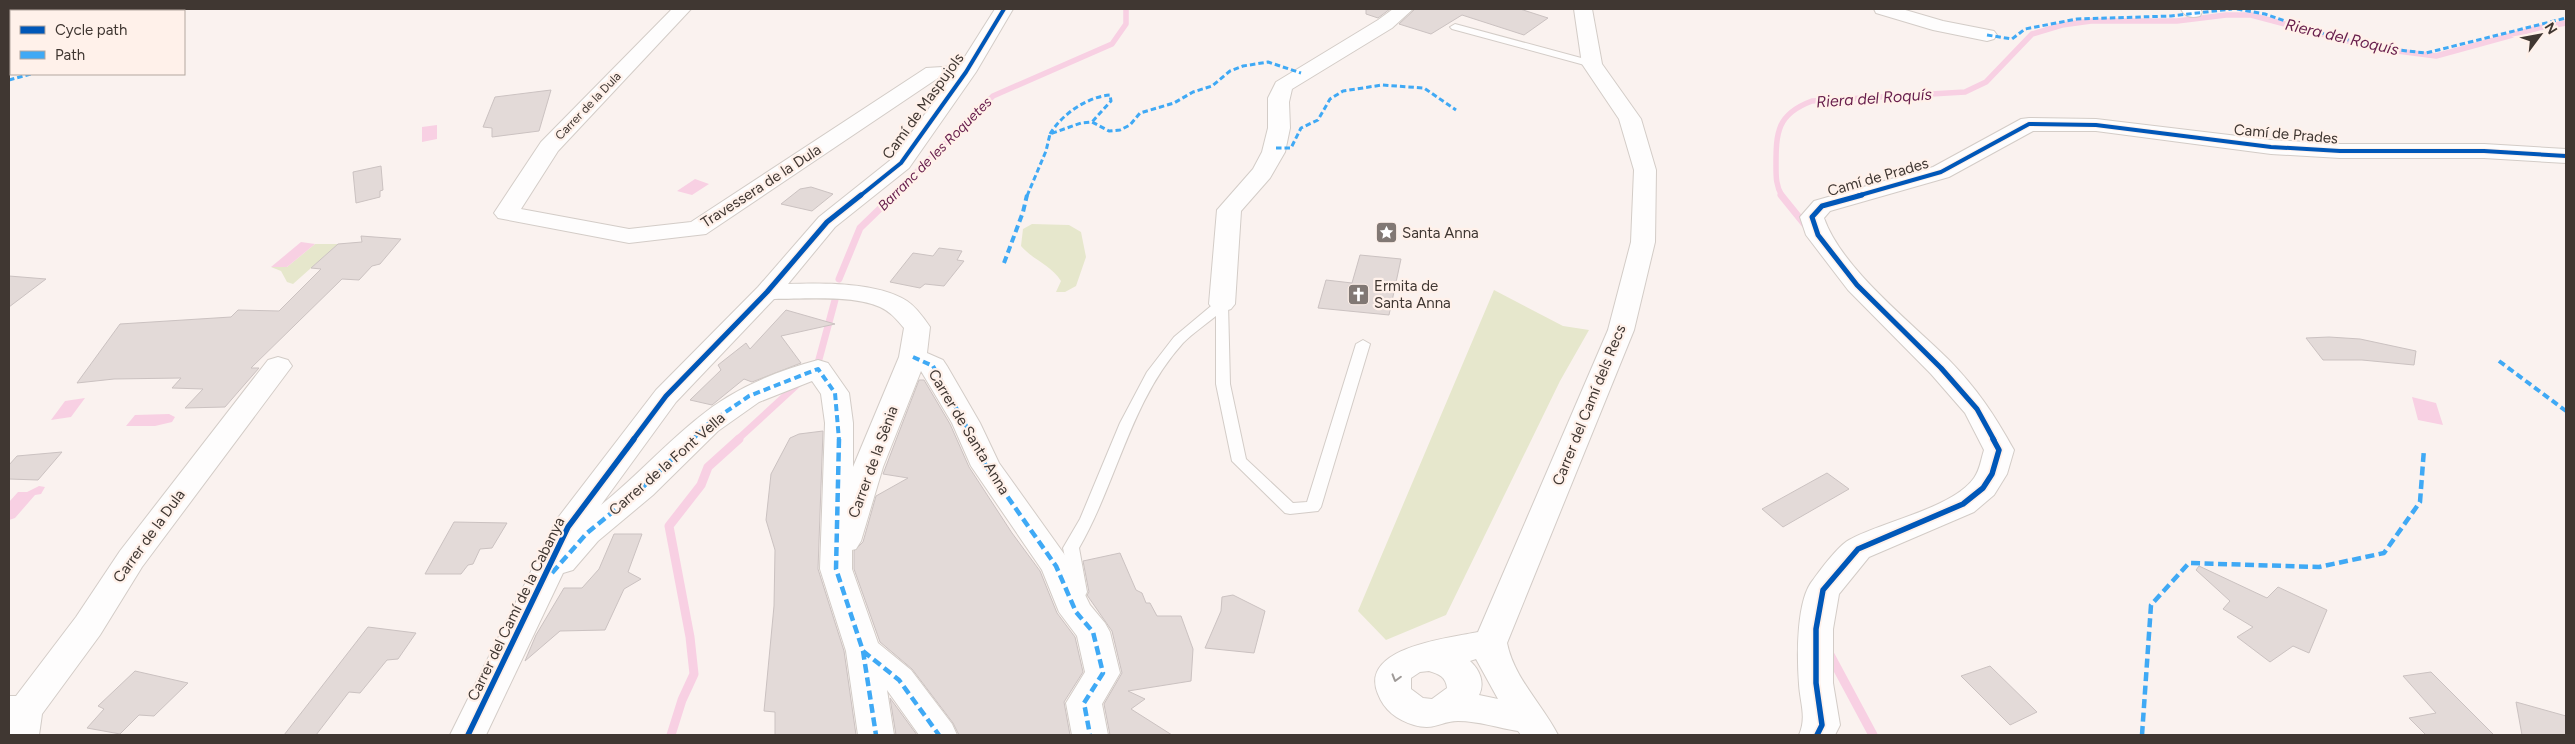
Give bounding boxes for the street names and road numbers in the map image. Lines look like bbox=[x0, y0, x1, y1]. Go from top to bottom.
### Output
street label: Camí de Maspujols bbox=[878, 49, 968, 163]
street label: Carrer de la Dula bbox=[552, 69, 624, 143]
street label: Camí de Prades bbox=[2233, 120, 2339, 148]
street label: Travessera de la Dula bbox=[698, 140, 824, 232]
street label: Camí de Prades bbox=[1825, 154, 1931, 200]
street label: Carrer del Camí dels Recs bbox=[1549, 322, 1629, 488]
street label: Carrer de Santa Anna bbox=[924, 366, 1014, 498]
street label: Carrer de la Sènia bbox=[844, 404, 902, 520]
street label: Carrer de la Font Vella bbox=[605, 409, 729, 519]
street label: Carrer de la Dula bbox=[109, 486, 189, 586]
street label: Carrer del Camí de la Cabanya bbox=[464, 514, 568, 704]

